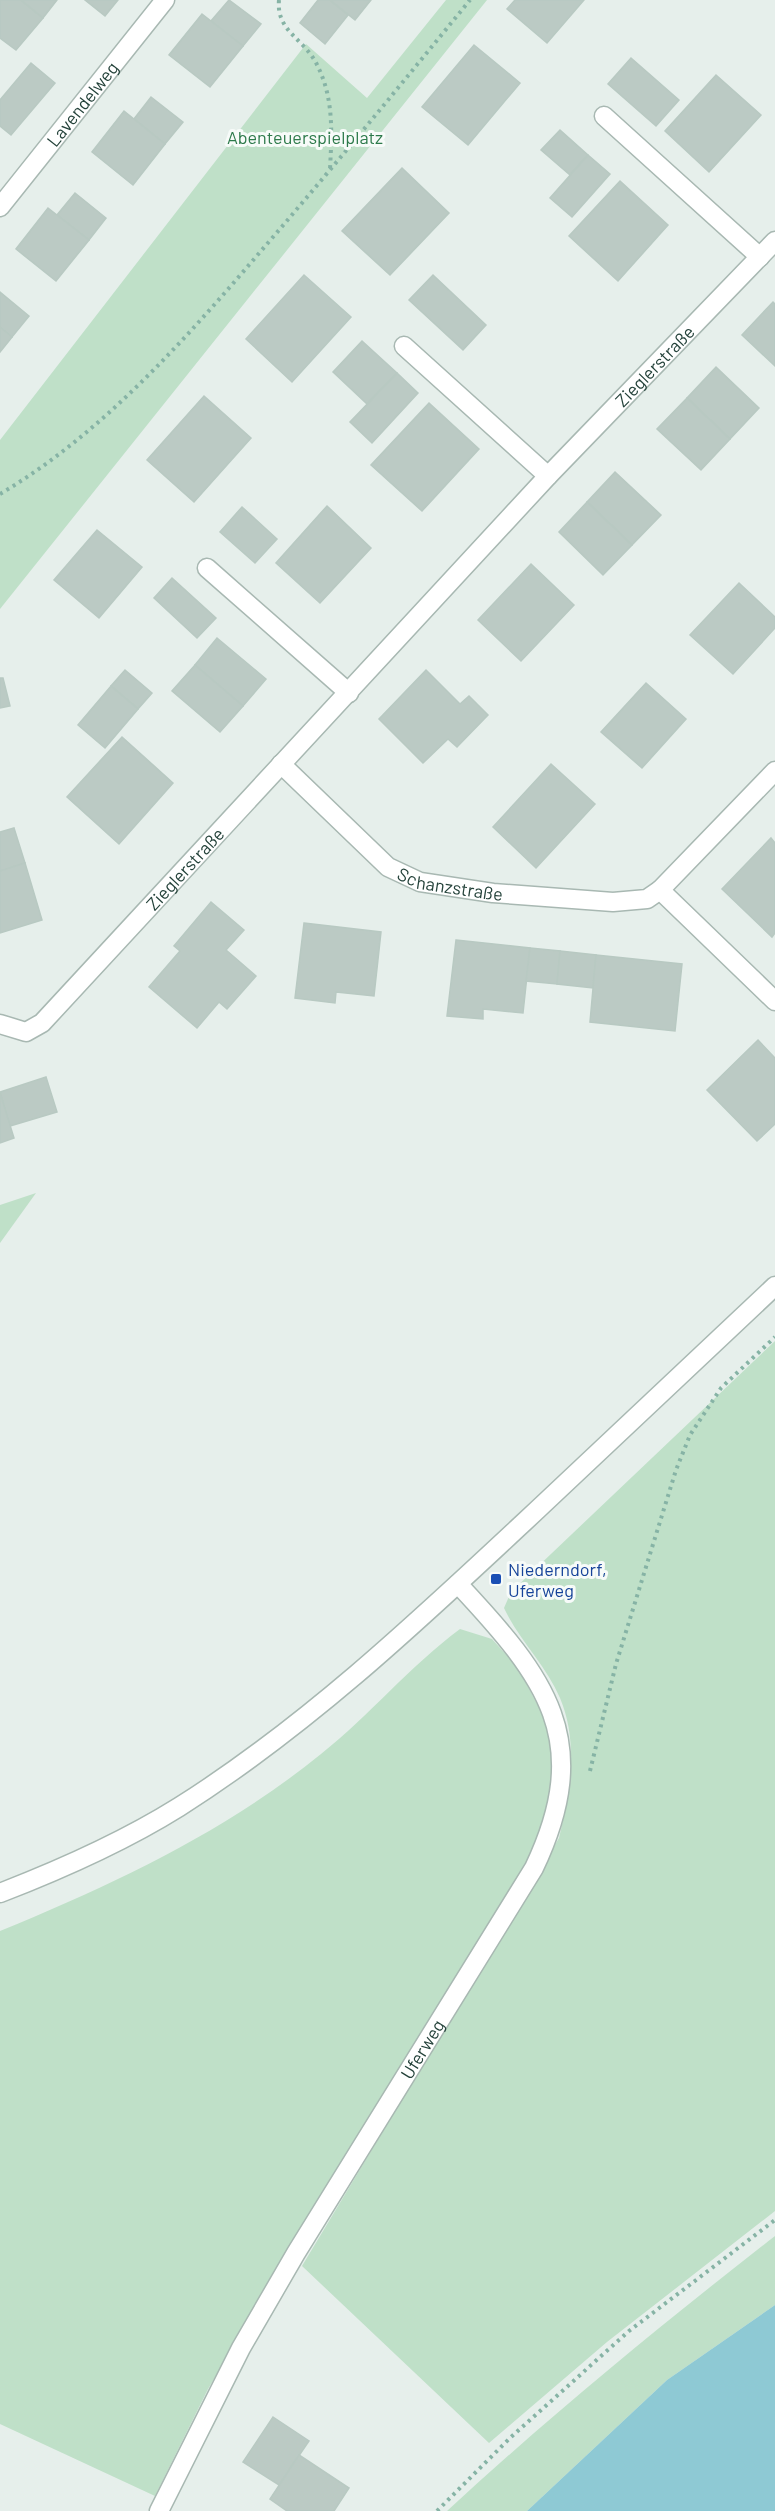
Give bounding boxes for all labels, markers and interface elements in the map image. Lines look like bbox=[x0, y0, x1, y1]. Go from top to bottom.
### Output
street label: Lavendelweg bbox=[42, 57, 123, 151]
park label: Abenteuerspielplatz bbox=[227, 126, 383, 148]
street label: Zieglerstraße bbox=[610, 321, 699, 411]
street label: Zieglerstraße bbox=[141, 823, 228, 914]
street label: Schanzstraße bbox=[394, 862, 504, 905]
place label: Niederndorf, Uferweg bbox=[508, 1558, 607, 1601]
marker: Niederndorf, Uferweg bbox=[489, 1572, 503, 1586]
street label: Uferweg bbox=[395, 2015, 449, 2083]

